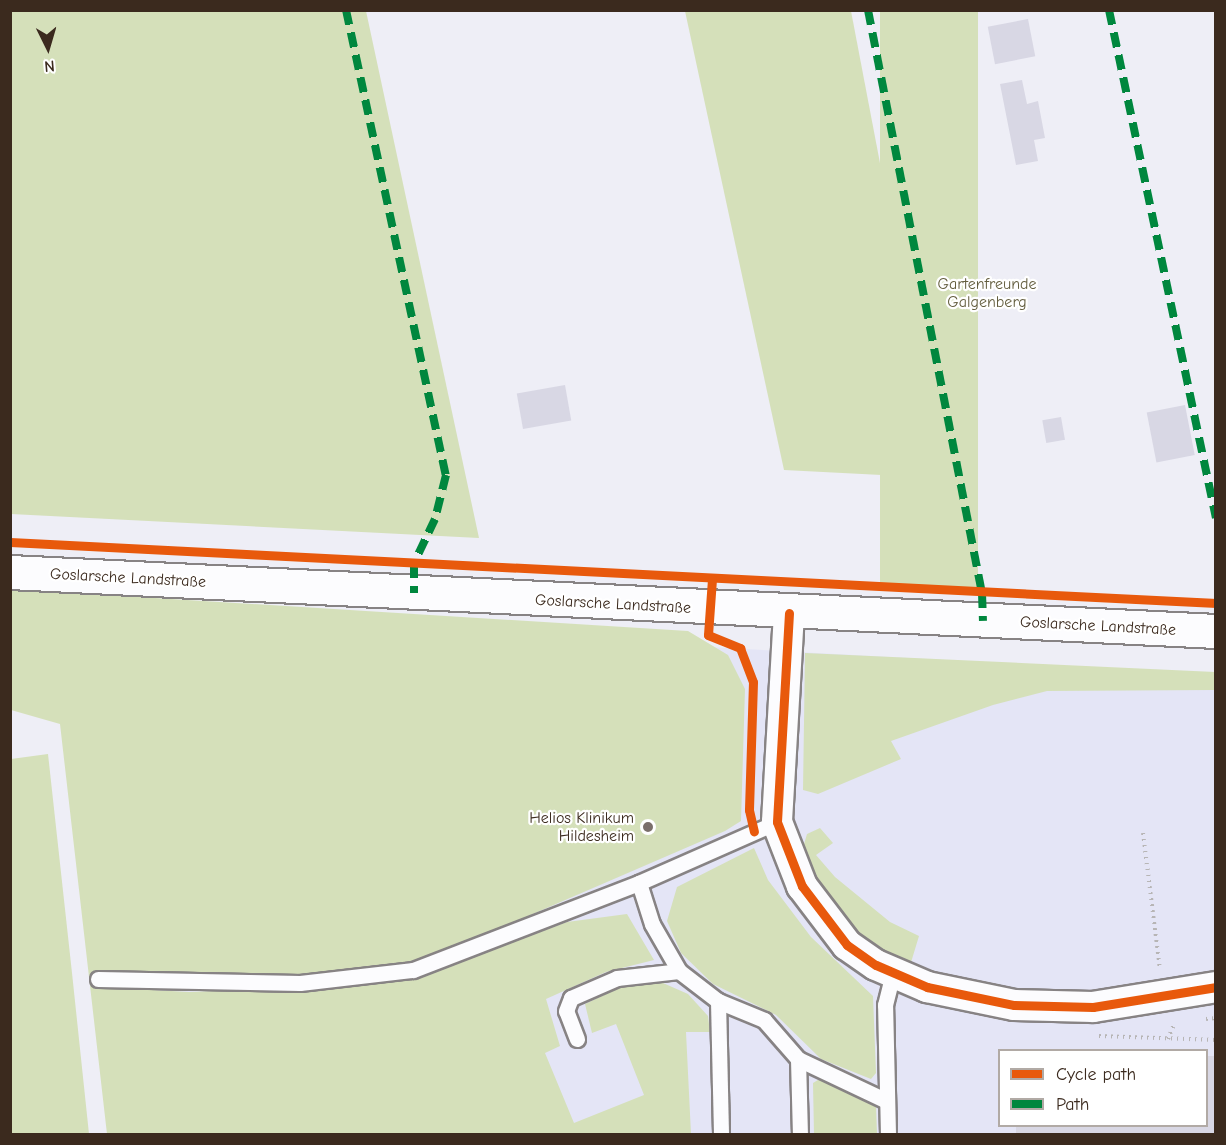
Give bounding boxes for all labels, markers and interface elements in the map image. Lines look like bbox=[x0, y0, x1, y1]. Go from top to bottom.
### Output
north arrow bbox=[18, 18, 78, 78]
text: N bbox=[44, 57, 56, 75]
park label: Gartenfreunde Galgenberg bbox=[937, 274, 1037, 312]
street label: Goslarsche Landstraße bbox=[50, 564, 206, 592]
street label: Goslarsche Landstraße bbox=[535, 590, 691, 618]
street label: Goslarsche Landstraße bbox=[1020, 612, 1176, 640]
place label: Helios Klinikum Hildesheim bbox=[529, 808, 634, 846]
marker: Helios Klinikum Hildesheim bbox=[639, 818, 657, 836]
legend bbox=[998, 1049, 1208, 1127]
text: Cycle path bbox=[1056, 1064, 1136, 1085]
text: Path bbox=[1056, 1094, 1089, 1115]

